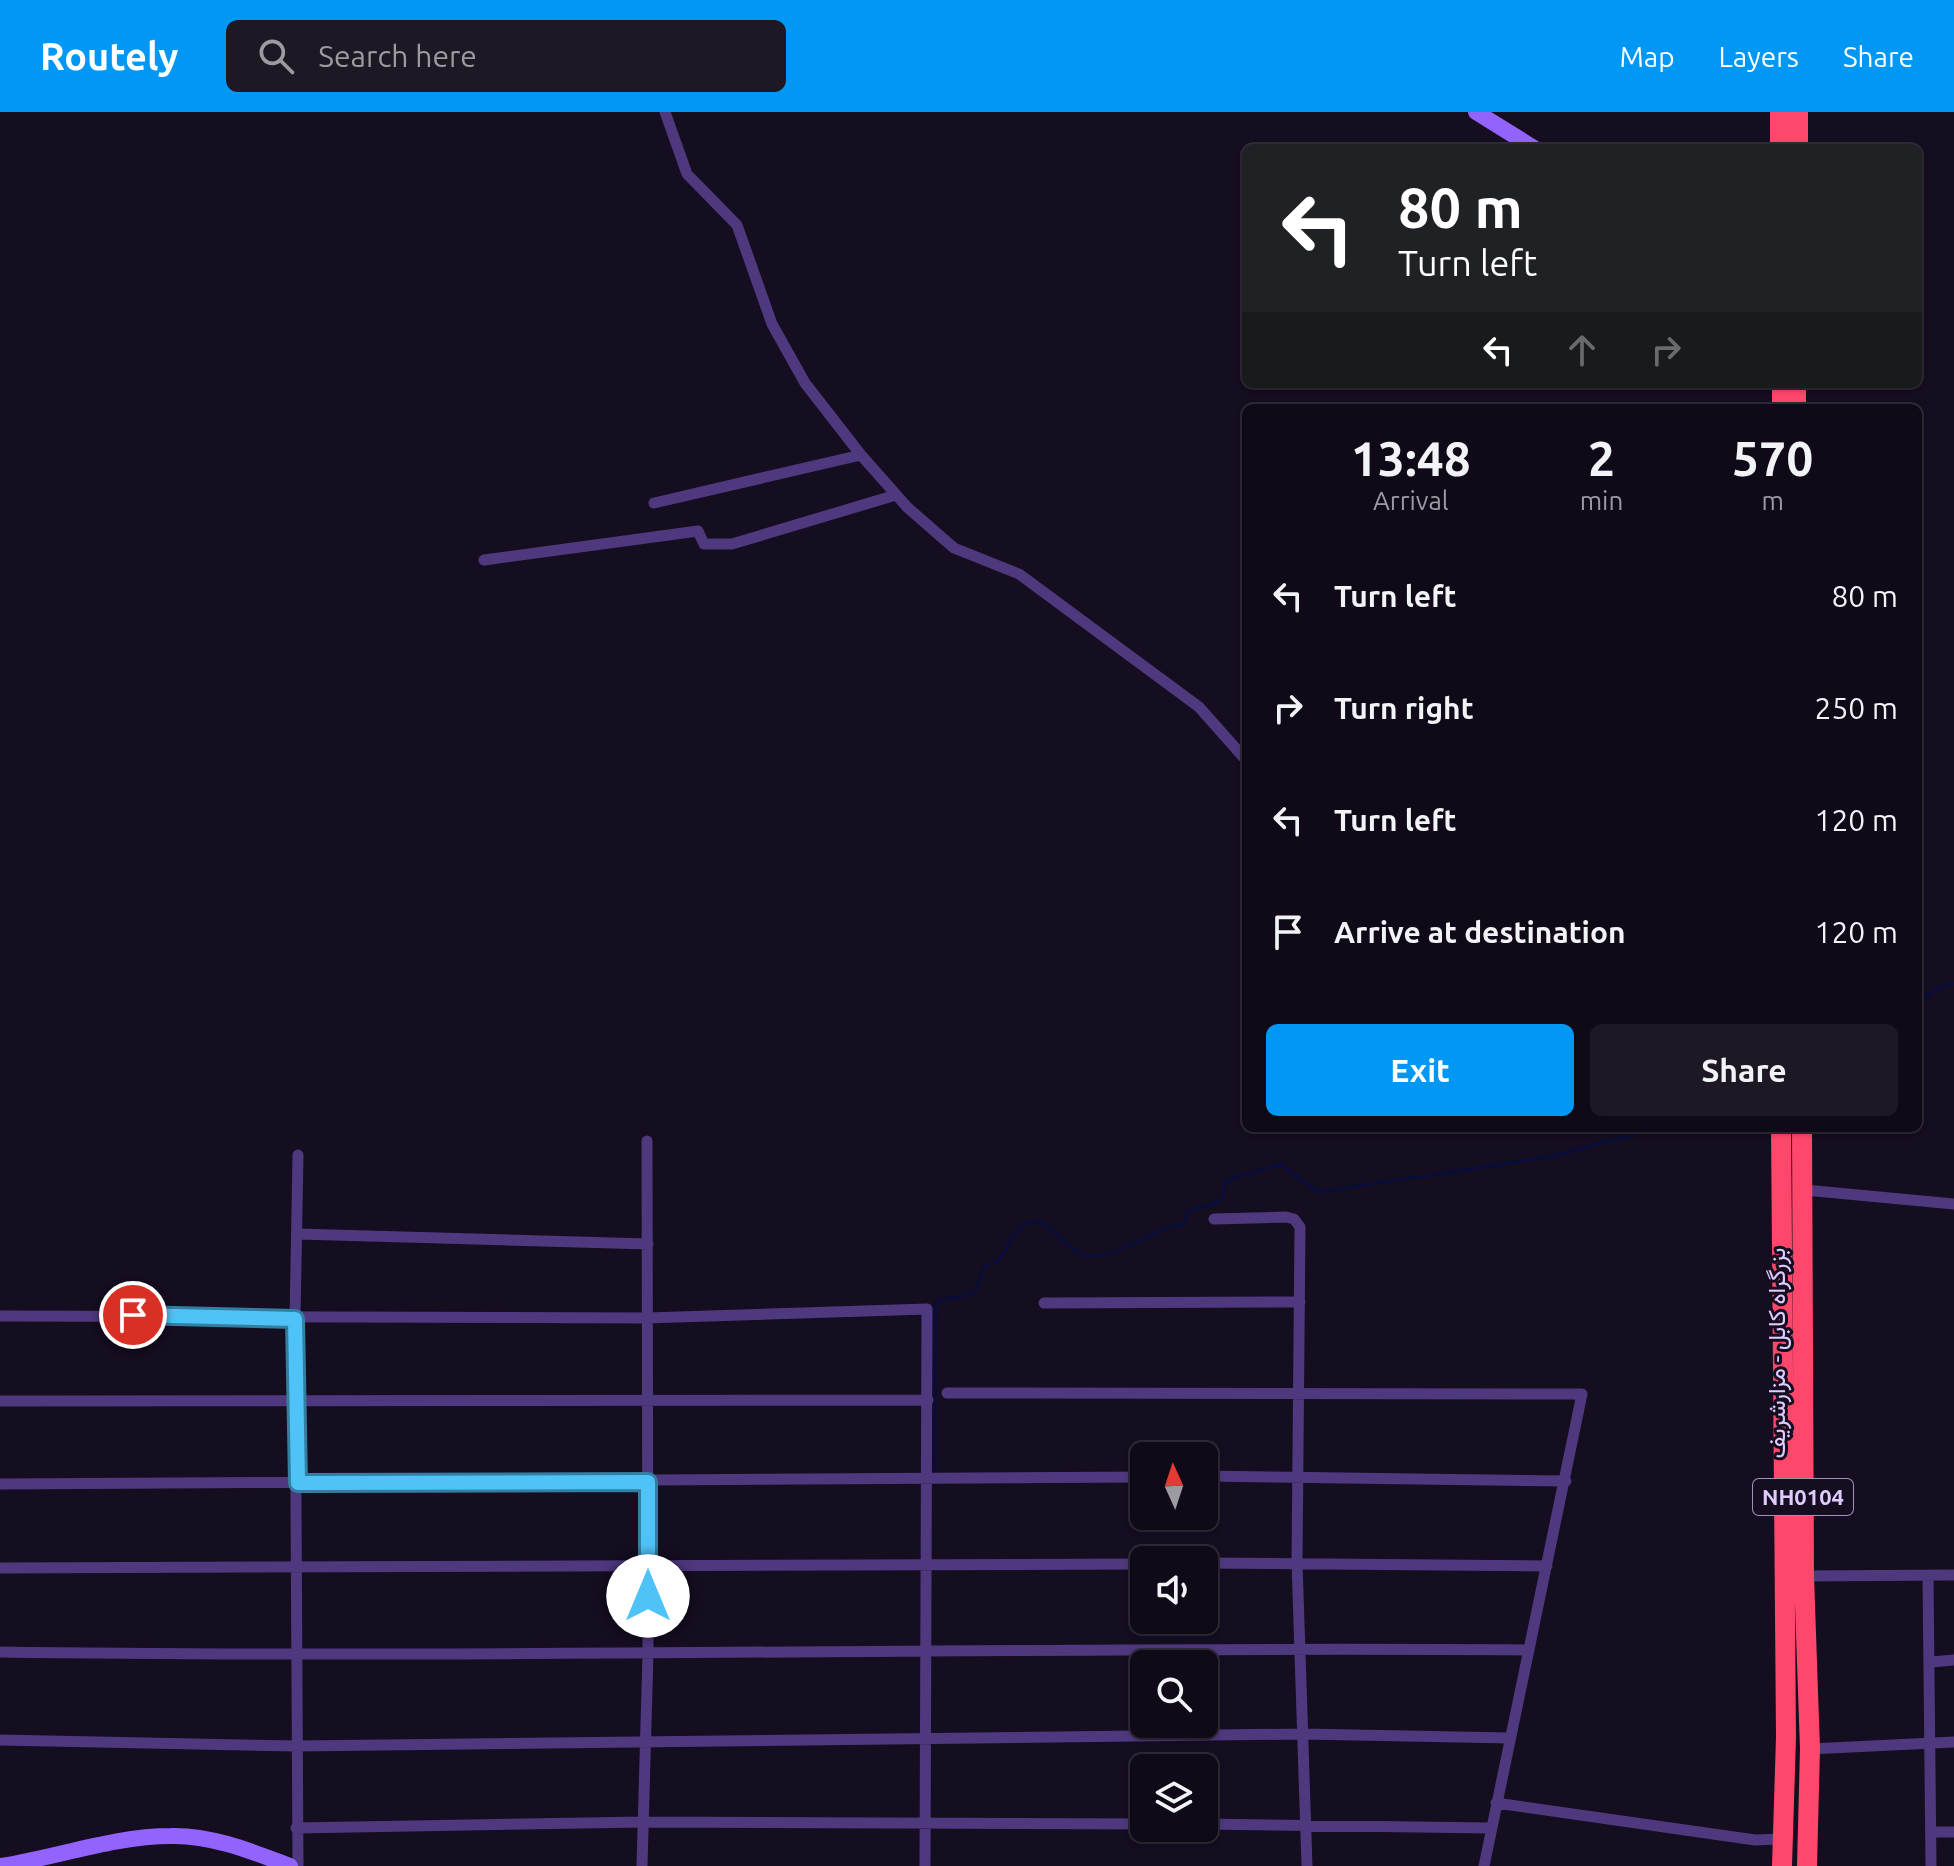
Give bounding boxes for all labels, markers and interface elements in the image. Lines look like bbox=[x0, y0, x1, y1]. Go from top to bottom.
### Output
search box bbox=[226, 20, 786, 92]
icon: search bbox=[254, 34, 298, 78]
text: Routely bbox=[40, 35, 178, 77]
text: Search here bbox=[318, 39, 477, 73]
text: Map bbox=[1619, 41, 1675, 72]
text: Layers bbox=[1719, 41, 1799, 72]
text: Share bbox=[1843, 41, 1914, 72]
icon: left bbox=[1266, 176, 1370, 280]
text: 80 m bbox=[1398, 176, 1523, 239]
text: Turn left bbox=[1398, 242, 1537, 283]
icon: left bbox=[1476, 328, 1520, 372]
icon: ahead bbox=[1560, 328, 1604, 372]
icon: right bbox=[1644, 328, 1688, 372]
text: 13:48 bbox=[1351, 431, 1471, 485]
text: 2 bbox=[1588, 431, 1615, 485]
text: 570 bbox=[1732, 431, 1813, 485]
text: Arrival bbox=[1373, 486, 1449, 515]
text: min bbox=[1580, 486, 1623, 515]
text: m bbox=[1761, 486, 1784, 515]
icon: left bbox=[1266, 574, 1310, 618]
text: Turn left bbox=[1334, 579, 1456, 613]
text: 80 m bbox=[1831, 579, 1898, 613]
icon: right bbox=[1266, 686, 1310, 730]
text: Turn right bbox=[1334, 691, 1474, 725]
text: 250 m bbox=[1814, 691, 1898, 725]
icon: left bbox=[1266, 798, 1310, 842]
text: Turn left bbox=[1334, 803, 1456, 837]
text: 120 m bbox=[1814, 803, 1898, 837]
icon: arrive bbox=[1266, 910, 1310, 954]
text: Arrive at destination bbox=[1334, 915, 1626, 949]
text: 120 m bbox=[1814, 915, 1898, 949]
button: Exit bbox=[1266, 1024, 1574, 1116]
button: Share bbox=[1590, 1024, 1898, 1116]
street label: بزرگراه کابل - مزارشریف bbox=[1763, 1248, 1792, 1458]
pin bbox=[99, 1281, 167, 1349]
icon: arrive bbox=[111, 1293, 155, 1337]
north arrow bbox=[1130, 1442, 1218, 1530]
map controls bbox=[1130, 1442, 1218, 1842]
road number: NH0104 bbox=[1753, 1479, 1853, 1515]
button: sound bbox=[1130, 1546, 1218, 1634]
position arrow bbox=[606, 1554, 690, 1638]
button: search bbox=[1130, 1650, 1218, 1738]
button: layers bbox=[1130, 1754, 1218, 1842]

